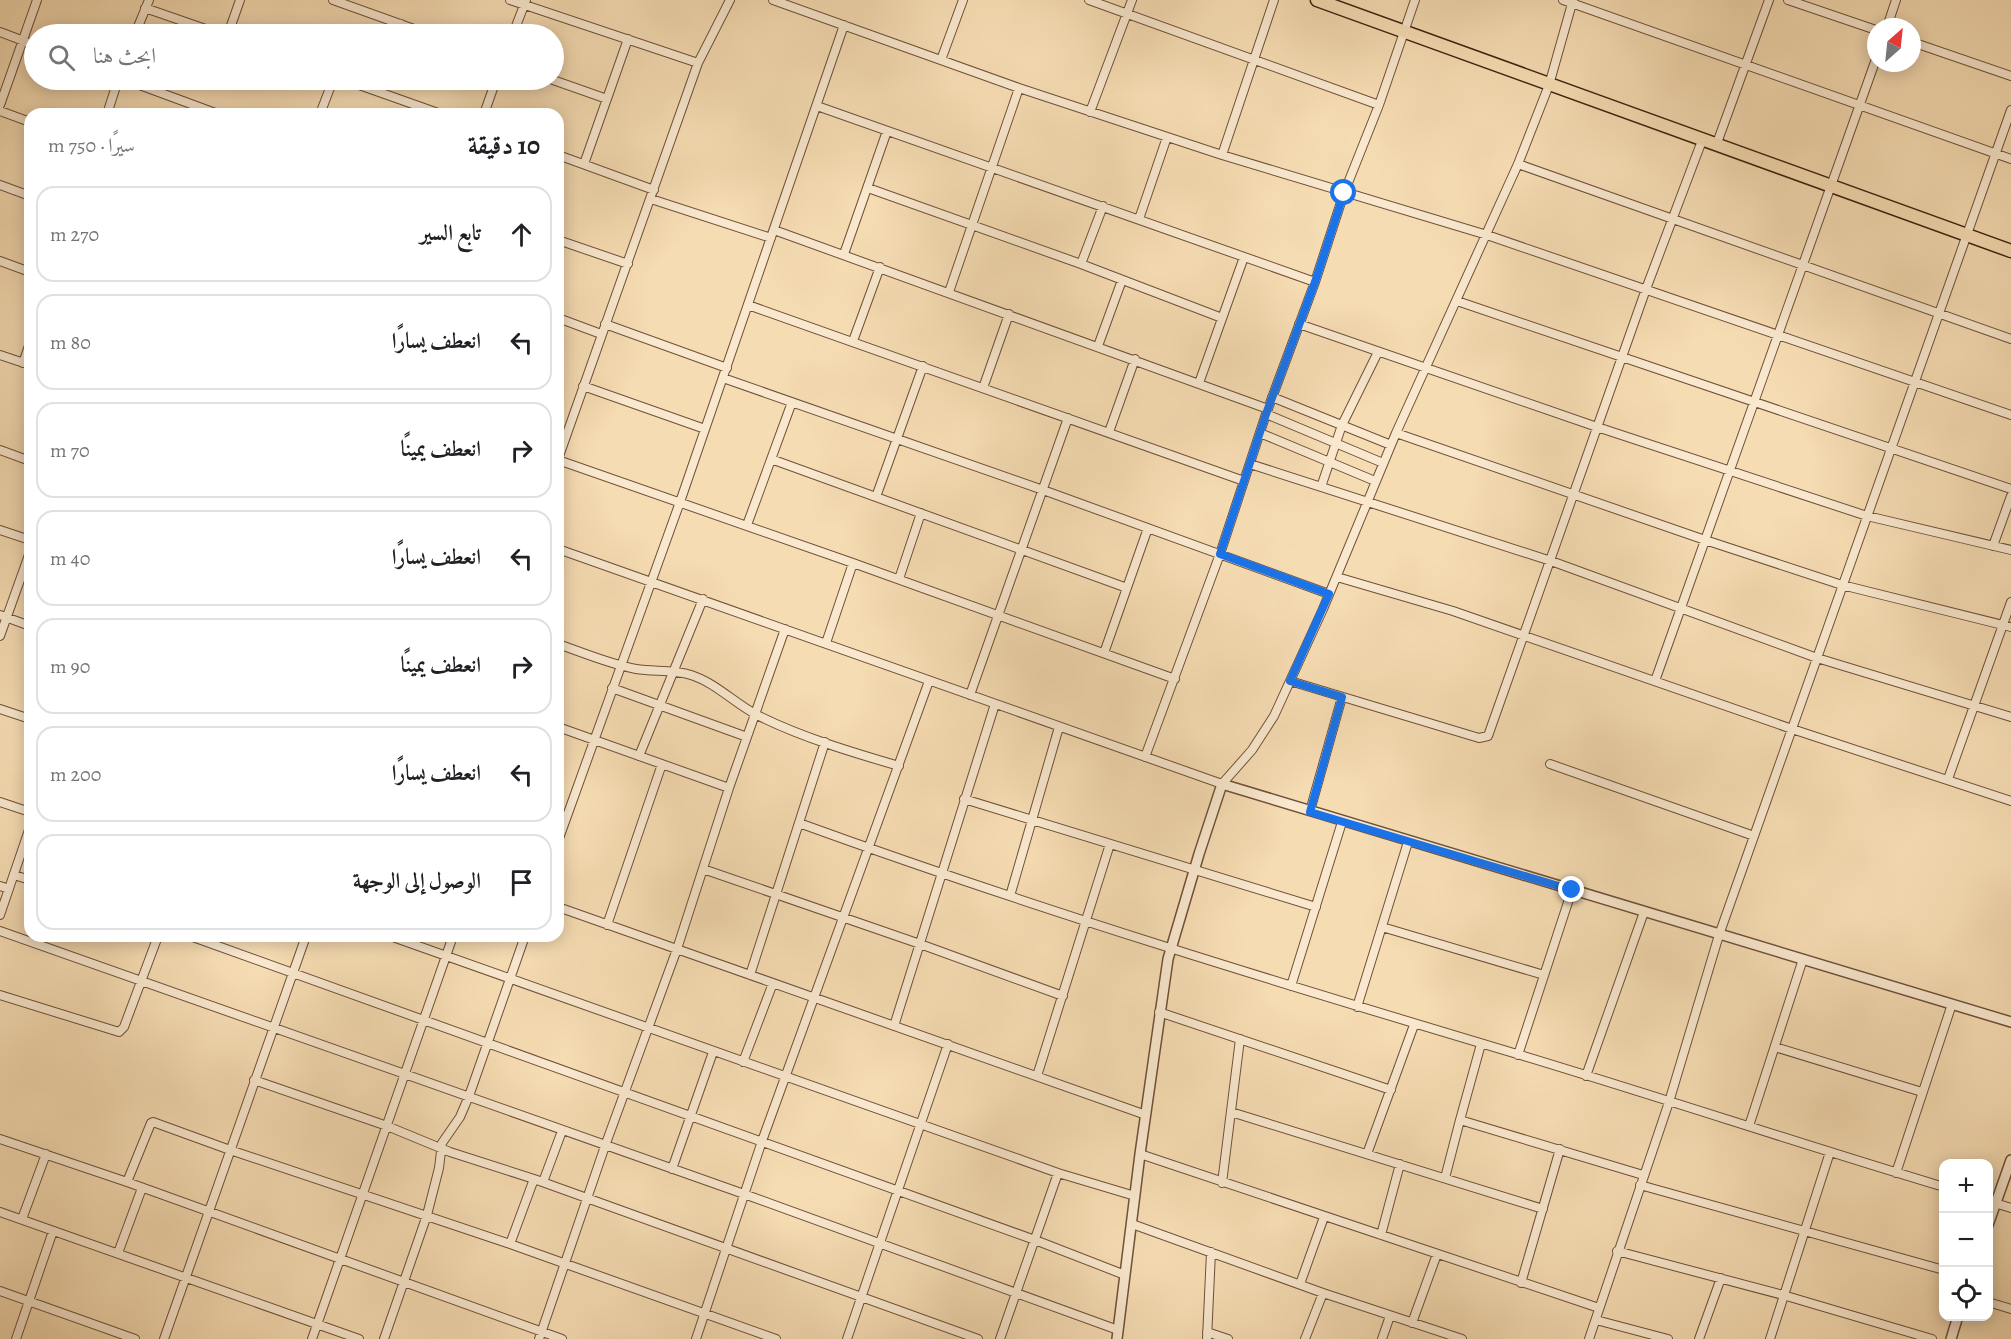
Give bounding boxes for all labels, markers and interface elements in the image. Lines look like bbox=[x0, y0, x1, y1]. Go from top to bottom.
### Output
north arrow bbox=[1867, 18, 1921, 72]
search box bbox=[24, 24, 564, 90]
icon: search bbox=[45, 41, 78, 74]
text: ابحث هنا bbox=[93, 41, 156, 71]
text: 10 دقيقة bbox=[468, 128, 540, 163]
text: سيرًا · 750 m bbox=[48, 132, 135, 159]
route start bbox=[1330, 179, 1356, 205]
text: تابع السير bbox=[420, 218, 481, 248]
icon: ahead bbox=[505, 218, 538, 251]
text: 270 m bbox=[50, 221, 99, 248]
text: انعطف يسارًا bbox=[392, 326, 481, 356]
icon: left bbox=[505, 326, 538, 359]
text: 80 m bbox=[50, 329, 91, 356]
text: انعطف يمينًا bbox=[401, 434, 481, 464]
icon: right bbox=[505, 434, 538, 467]
text: 70 m bbox=[50, 437, 90, 464]
text: انعطف يسارًا bbox=[392, 542, 481, 572]
icon: left bbox=[505, 542, 538, 575]
text: 40 m bbox=[50, 545, 90, 572]
text: انعطف يمينًا bbox=[401, 650, 481, 680]
icon: right bbox=[505, 650, 538, 683]
text: 90 m bbox=[50, 653, 90, 680]
text: انعطف يسارًا bbox=[392, 758, 481, 788]
icon: left bbox=[505, 758, 538, 791]
text: 200 m bbox=[50, 761, 101, 788]
text: الوصول إلى الوجهة bbox=[353, 866, 481, 896]
icon: arrive bbox=[505, 866, 538, 899]
route end bbox=[1558, 876, 1584, 902]
map controls bbox=[1939, 1159, 1993, 1321]
button: + bbox=[1939, 1159, 1993, 1213]
button: − bbox=[1939, 1213, 1993, 1267]
button: locate bbox=[1939, 1267, 1993, 1321]

